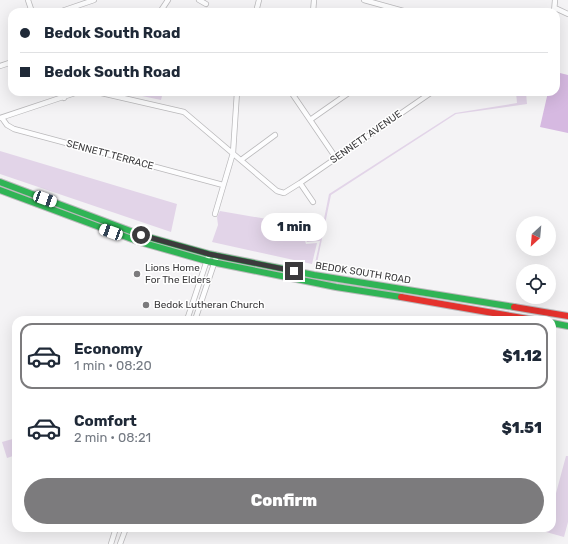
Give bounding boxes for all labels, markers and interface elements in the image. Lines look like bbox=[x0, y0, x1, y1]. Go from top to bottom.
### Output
text: Bedok South Road bbox=[44, 24, 180, 42]
text: Bedok South Road bbox=[44, 63, 180, 81]
street label: SENNETT AVENUE bbox=[328, 108, 404, 166]
street label: SENNETT TERRACE bbox=[65, 138, 155, 172]
car bbox=[32, 189, 58, 209]
callout: 1 min bbox=[261, 213, 327, 241]
north arrow bbox=[516, 216, 556, 256]
map controls bbox=[516, 216, 556, 304]
text: 1 min bbox=[277, 219, 311, 234]
car bbox=[98, 222, 124, 242]
route start bbox=[132, 226, 150, 244]
street label: BEDOK SOUTH ROAD bbox=[314, 259, 412, 287]
place label: Lions Home For The Elders bbox=[145, 262, 211, 286]
route end bbox=[285, 262, 303, 280]
button: locate bbox=[516, 264, 556, 304]
marker: Lions Home For The Elders bbox=[132, 269, 142, 279]
place label: Bedok Lutheran Church bbox=[154, 299, 264, 311]
marker: Bedok Lutheran Church bbox=[141, 300, 151, 310]
icon: car bbox=[26, 338, 62, 374]
text: Economy bbox=[74, 340, 143, 358]
text: $1.12 bbox=[502, 347, 542, 365]
text: 1 min · 08:20 bbox=[74, 358, 152, 373]
icon: car bbox=[26, 410, 62, 446]
text: Comfort bbox=[74, 412, 137, 430]
text: $1.51 bbox=[501, 419, 542, 437]
text: 2 min · 08:21 bbox=[74, 430, 151, 445]
button: Confirm bbox=[24, 478, 544, 524]

